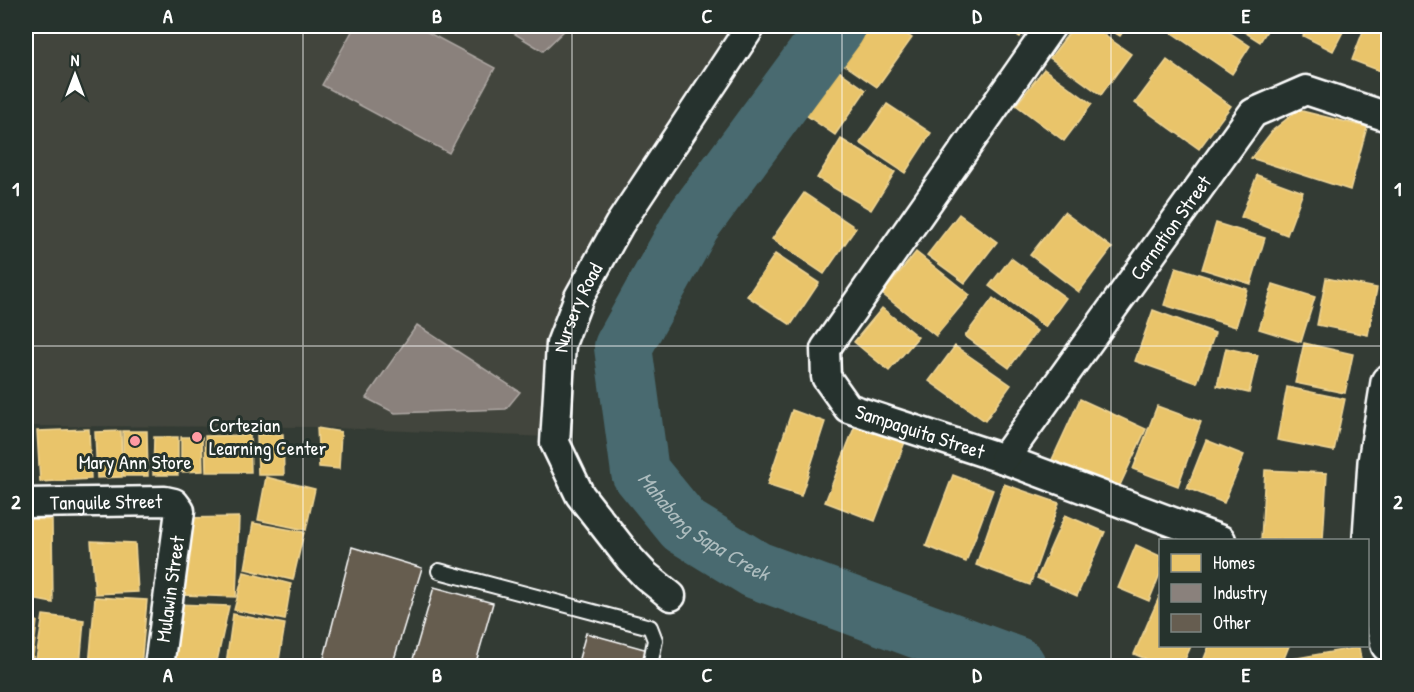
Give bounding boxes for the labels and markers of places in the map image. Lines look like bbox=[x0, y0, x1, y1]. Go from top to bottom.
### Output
place label: Cortezian Learning Center bbox=[209, 411, 327, 461]
marker: Cortezian Learning Center bbox=[190, 430, 204, 444]
marker: Mary Ann Store bbox=[128, 434, 142, 448]
place label: Mary Ann Store bbox=[79, 448, 191, 475]

